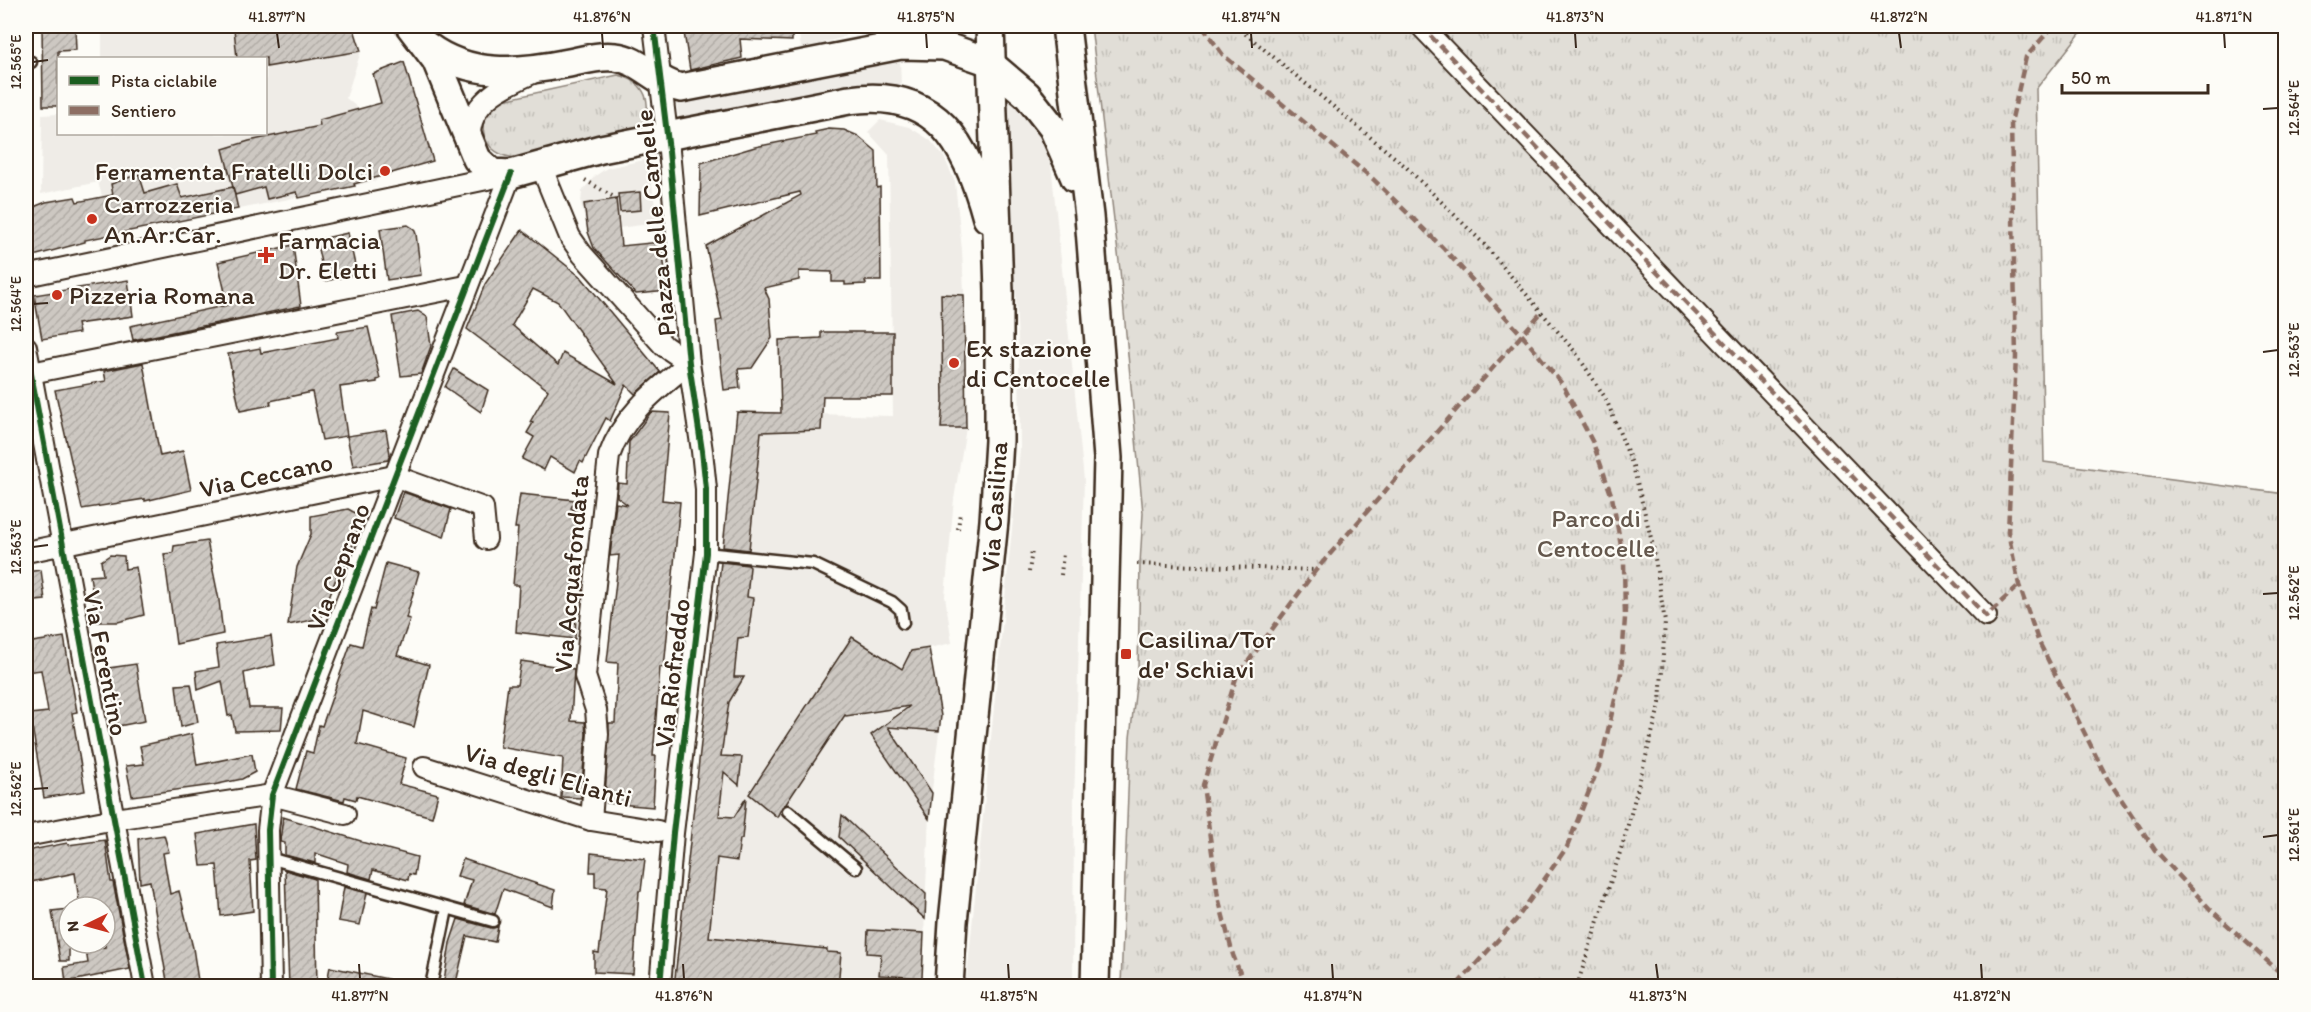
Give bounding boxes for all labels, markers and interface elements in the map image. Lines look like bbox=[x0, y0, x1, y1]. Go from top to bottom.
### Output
text: 41.877°N bbox=[248, 8, 306, 26]
text: 41.876°N bbox=[573, 8, 631, 26]
text: 41.875°N bbox=[897, 8, 955, 26]
text: 41.874°N bbox=[1222, 8, 1280, 26]
text: 41.873°N bbox=[1546, 8, 1604, 26]
text: 41.872°N bbox=[1870, 8, 1928, 26]
text: 41.871°N bbox=[2196, 8, 2252, 26]
text: 12.565°E bbox=[7, 35, 25, 89]
legend bbox=[57, 57, 267, 135]
scale bar bbox=[2062, 57, 2208, 95]
text: 50 m bbox=[2071, 67, 2111, 89]
text: Pista ciclabile bbox=[111, 70, 217, 92]
text: 12.564°E bbox=[2285, 80, 2303, 136]
text: Sentiero bbox=[111, 100, 176, 122]
street label: Piazza delle Camelie bbox=[627, 108, 683, 338]
place label: Ferramenta Fratelli Dolci bbox=[95, 155, 373, 187]
marker: Ferramenta Fratelli Dolci bbox=[378, 164, 392, 178]
place label: Carrozzeria An.Ar.Car. bbox=[104, 188, 234, 250]
marker: Carrozzeria An.Ar.Car. bbox=[85, 212, 99, 226]
place label: Farmacia Dr. Eletti bbox=[278, 224, 381, 286]
marker: Farmacia Dr. Eletti bbox=[259, 248, 273, 262]
text: 12.564°E bbox=[7, 276, 25, 332]
place label: Pizzeria Romana bbox=[69, 279, 255, 311]
marker: Pizzeria Romana bbox=[50, 288, 64, 302]
text: 12.563°E bbox=[2285, 322, 2303, 378]
place label: Ex stazione di Centocelle bbox=[966, 332, 1110, 394]
marker: Ex stazione di Centocelle bbox=[947, 356, 961, 370]
street label: Via Casilina bbox=[973, 440, 1015, 574]
street label: Via Ceccano bbox=[196, 445, 336, 505]
street label: Via Acquafondata bbox=[546, 473, 596, 675]
street label: Via Ceprano bbox=[299, 498, 377, 636]
park label: Parco di Centocelle bbox=[1537, 502, 1655, 564]
text: 12.563°E bbox=[7, 519, 25, 575]
text: 12.562°E bbox=[2285, 566, 2303, 620]
street label: Via Ferentino bbox=[76, 588, 136, 738]
street label: Via Riofreddo bbox=[647, 596, 697, 750]
place label: Casilina/Tor de' Schiavi bbox=[1138, 623, 1276, 685]
marker: Casilina/Tor de' Schiavi bbox=[1119, 647, 1133, 661]
street label: Via degli Elianti bbox=[461, 736, 635, 814]
text: 12.562°E bbox=[7, 762, 25, 816]
text: 12.561°E bbox=[2285, 808, 2303, 862]
north arrow bbox=[57, 895, 117, 955]
text: N bbox=[63, 920, 82, 932]
text: 41.877°N bbox=[331, 987, 389, 1005]
text: 41.876°N bbox=[655, 987, 713, 1005]
text: 41.875°N bbox=[980, 987, 1038, 1005]
text: 41.874°N bbox=[1304, 987, 1362, 1005]
text: 41.873°N bbox=[1629, 987, 1687, 1005]
text: 41.872°N bbox=[1953, 987, 2011, 1005]

